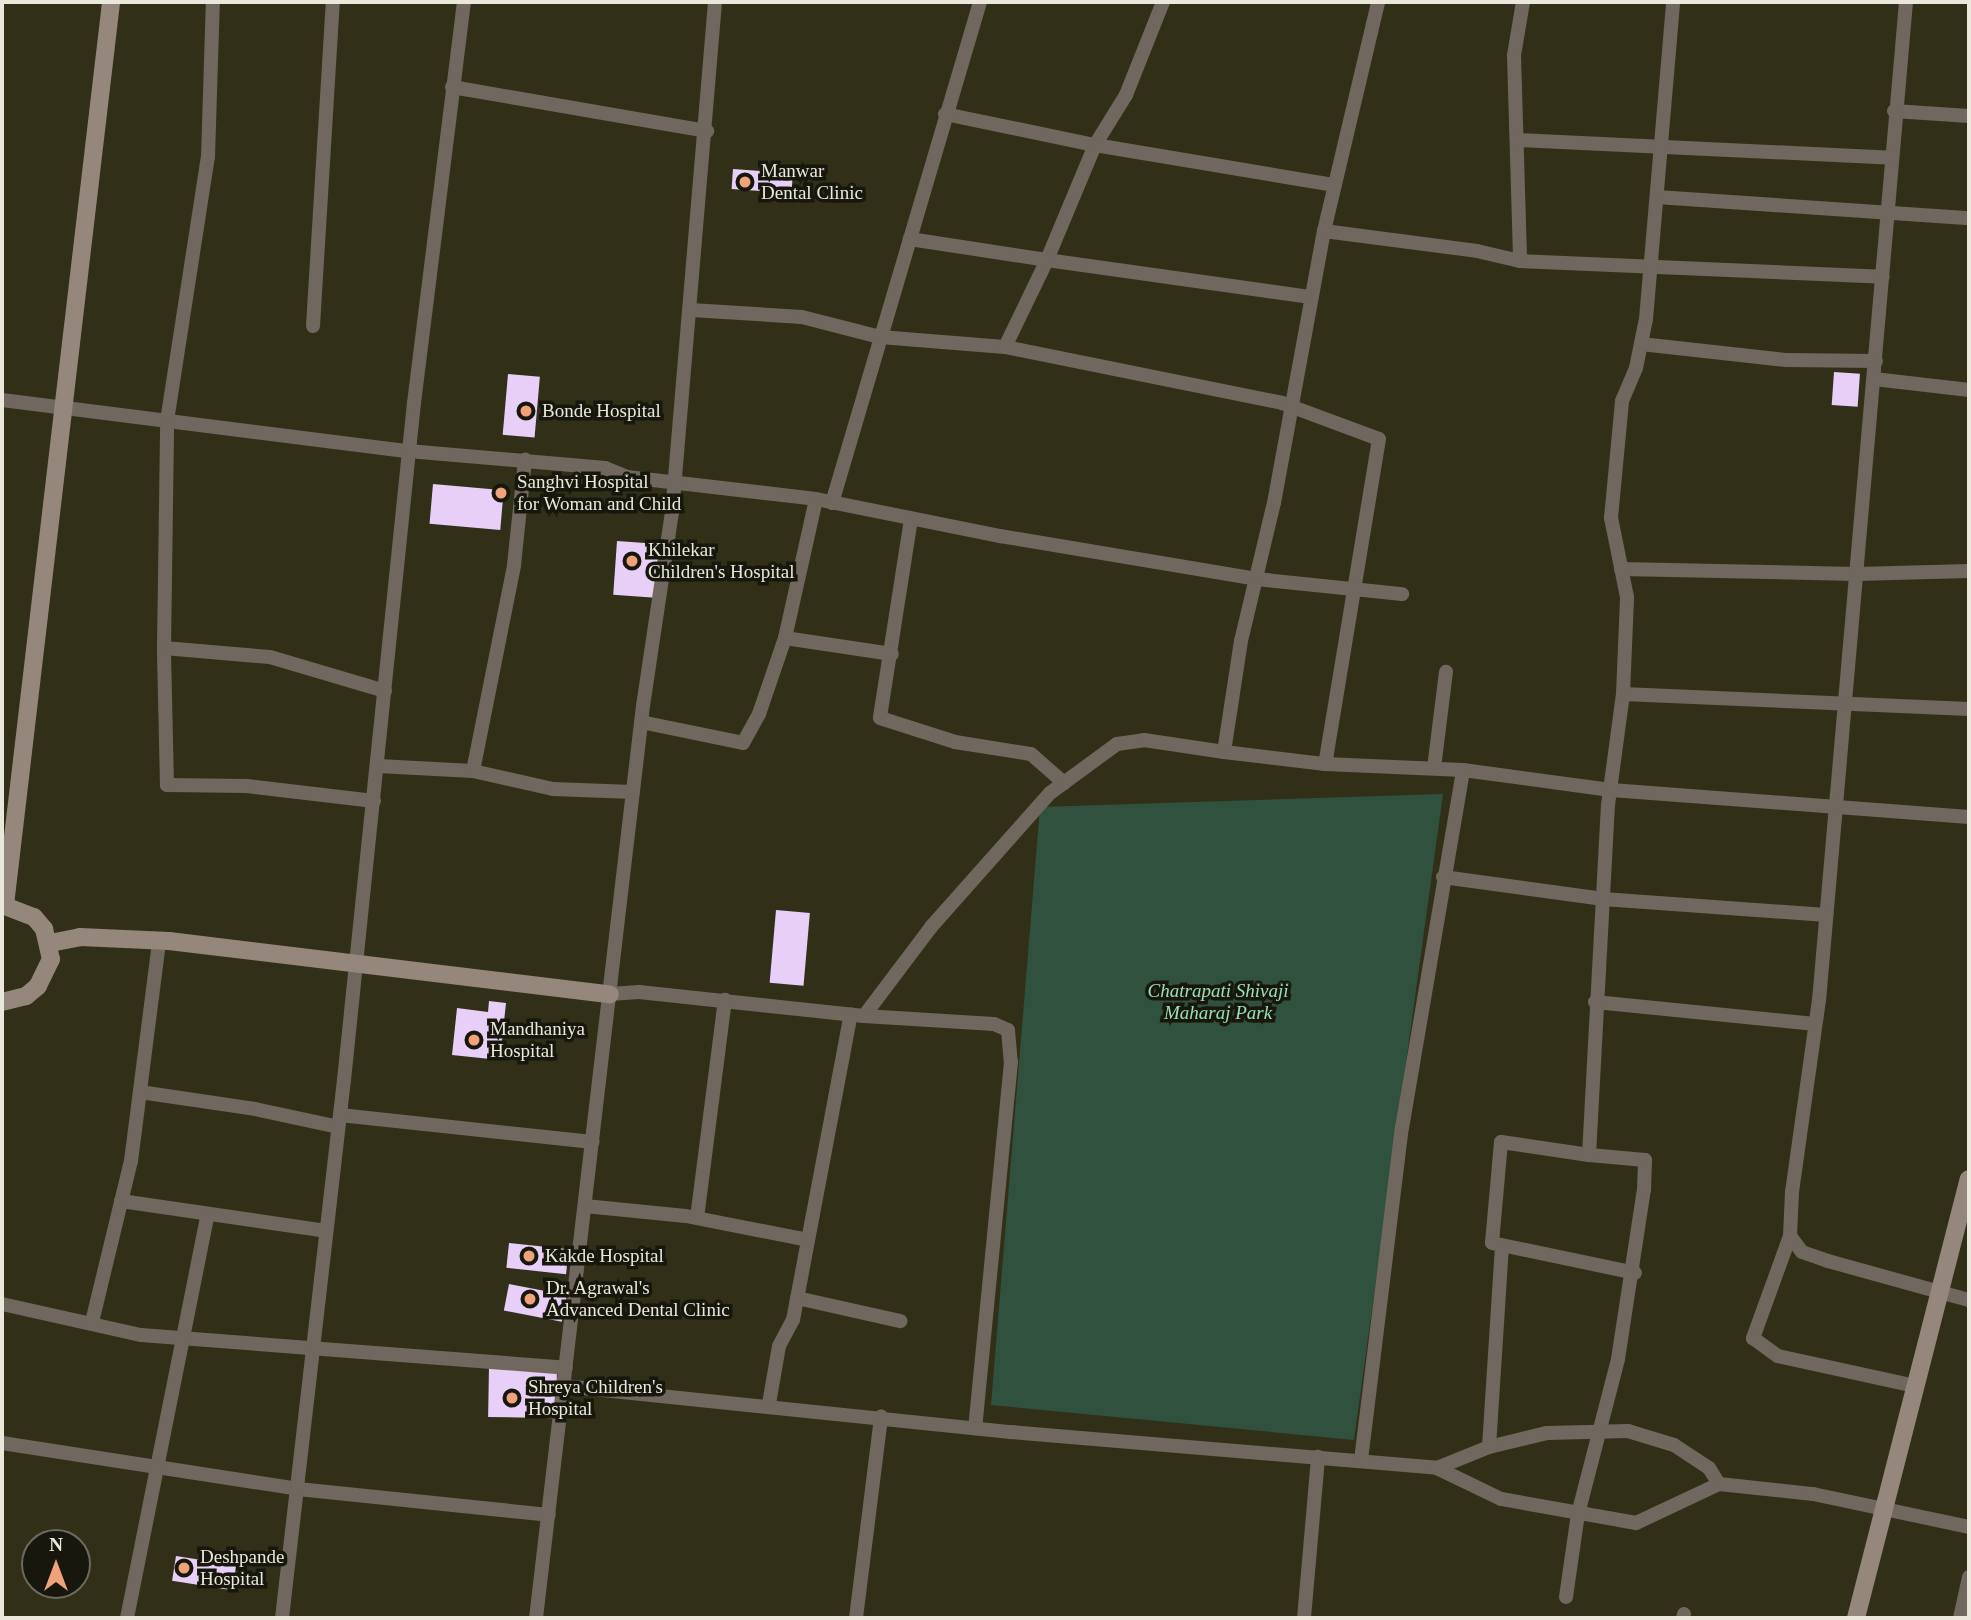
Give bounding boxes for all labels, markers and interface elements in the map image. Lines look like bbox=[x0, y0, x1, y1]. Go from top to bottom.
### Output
place label: Manwar Dental Clinic bbox=[761, 160, 863, 204]
marker: Manwar Dental Clinic bbox=[735, 172, 755, 192]
place label: Bonde Hospital bbox=[542, 400, 661, 422]
marker: Bonde Hospital bbox=[516, 401, 536, 421]
place label: Sanghvi Hospital for Woman and Child bbox=[517, 471, 682, 515]
marker: Sanghvi Hospital for Woman and Child bbox=[491, 483, 511, 503]
place label: Khilekar Children's Hospital bbox=[648, 539, 794, 583]
marker: Khilekar Children's Hospital bbox=[622, 551, 642, 571]
park label: Chatrapati Shivaji Maharaj Park bbox=[1148, 980, 1288, 1024]
place label: Mandhaniya Hospital bbox=[490, 1018, 585, 1062]
marker: Mandhaniya Hospital bbox=[464, 1030, 484, 1050]
place label: Kakde Hospital bbox=[545, 1245, 664, 1267]
marker: Kakde Hospital bbox=[519, 1246, 539, 1266]
place label: Dr. Agrawal's Advanced Dental Clinic bbox=[546, 1277, 730, 1321]
marker: Dr. Agrawal's Advanced Dental Clinic bbox=[520, 1289, 540, 1309]
place label: Shreya Children's Hospital bbox=[528, 1376, 663, 1420]
marker: Shreya Children's Hospital bbox=[502, 1388, 522, 1408]
north arrow bbox=[21, 1529, 91, 1599]
text: N bbox=[49, 1534, 63, 1555]
place label: Deshpande Hospital bbox=[200, 1546, 284, 1590]
marker: Deshpande Hospital bbox=[174, 1558, 194, 1578]

